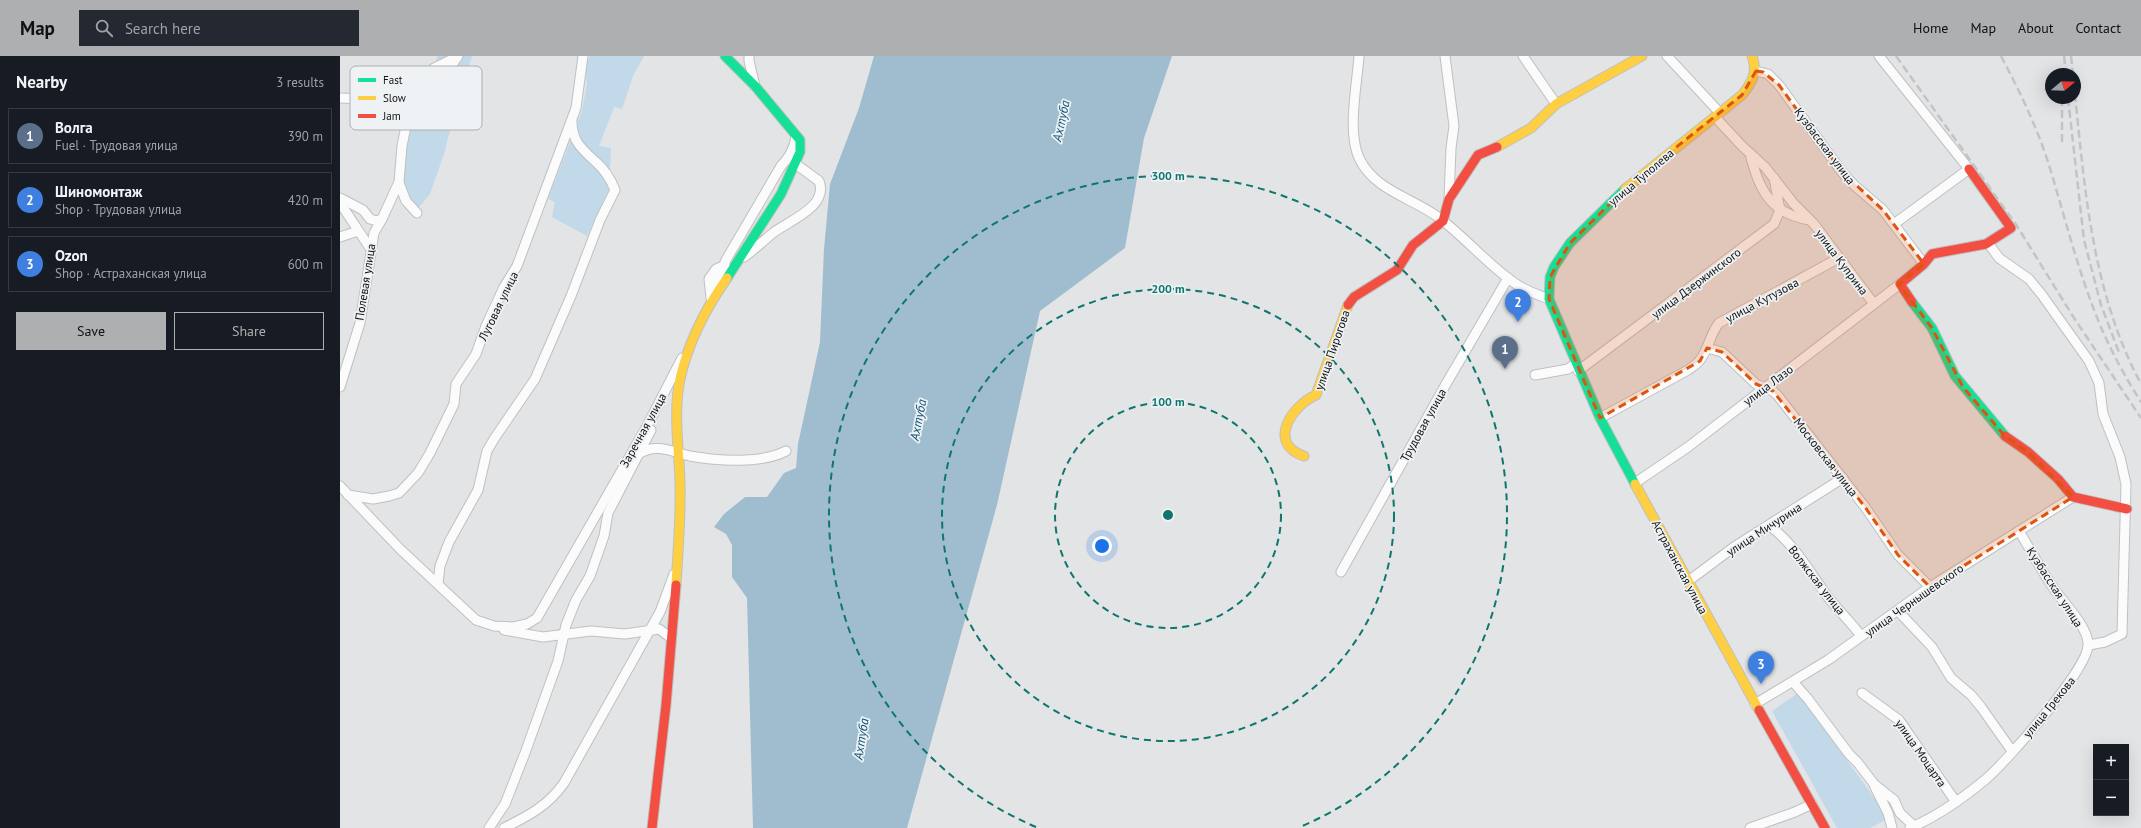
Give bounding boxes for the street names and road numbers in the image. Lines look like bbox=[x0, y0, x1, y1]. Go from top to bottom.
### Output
street label: Кузбасская улица bbox=[1791, 105, 1859, 187]
street label: улица Туполева bbox=[1605, 145, 1677, 209]
street label: улица Куприна bbox=[1812, 226, 1872, 298]
street label: Полевая улица bbox=[352, 242, 378, 322]
street label: улица Дзержинского bbox=[1648, 244, 1744, 322]
street label: Луговая улица bbox=[474, 269, 521, 344]
street label: улица Кутузова bbox=[1723, 274, 1801, 326]
street label: улица Пирогова bbox=[1311, 308, 1353, 392]
street label: улица Лазо bbox=[1740, 361, 1796, 409]
street label: Трудовая улица bbox=[1397, 386, 1449, 464]
street label: Заречная улица bbox=[616, 390, 670, 470]
street label: Московская улица bbox=[1791, 415, 1861, 499]
street label: улица Мичурина bbox=[1724, 499, 1804, 559]
street label: Астраханская улица bbox=[1649, 517, 1711, 617]
street label: Волжская улица bbox=[1785, 542, 1849, 618]
street label: Кузбасская улица bbox=[2024, 544, 2086, 630]
street label: улица Чернышевского bbox=[1862, 560, 1966, 640]
street label: улица Грекова bbox=[2020, 673, 2078, 741]
street label: улица Моцарта bbox=[1892, 716, 1950, 790]

